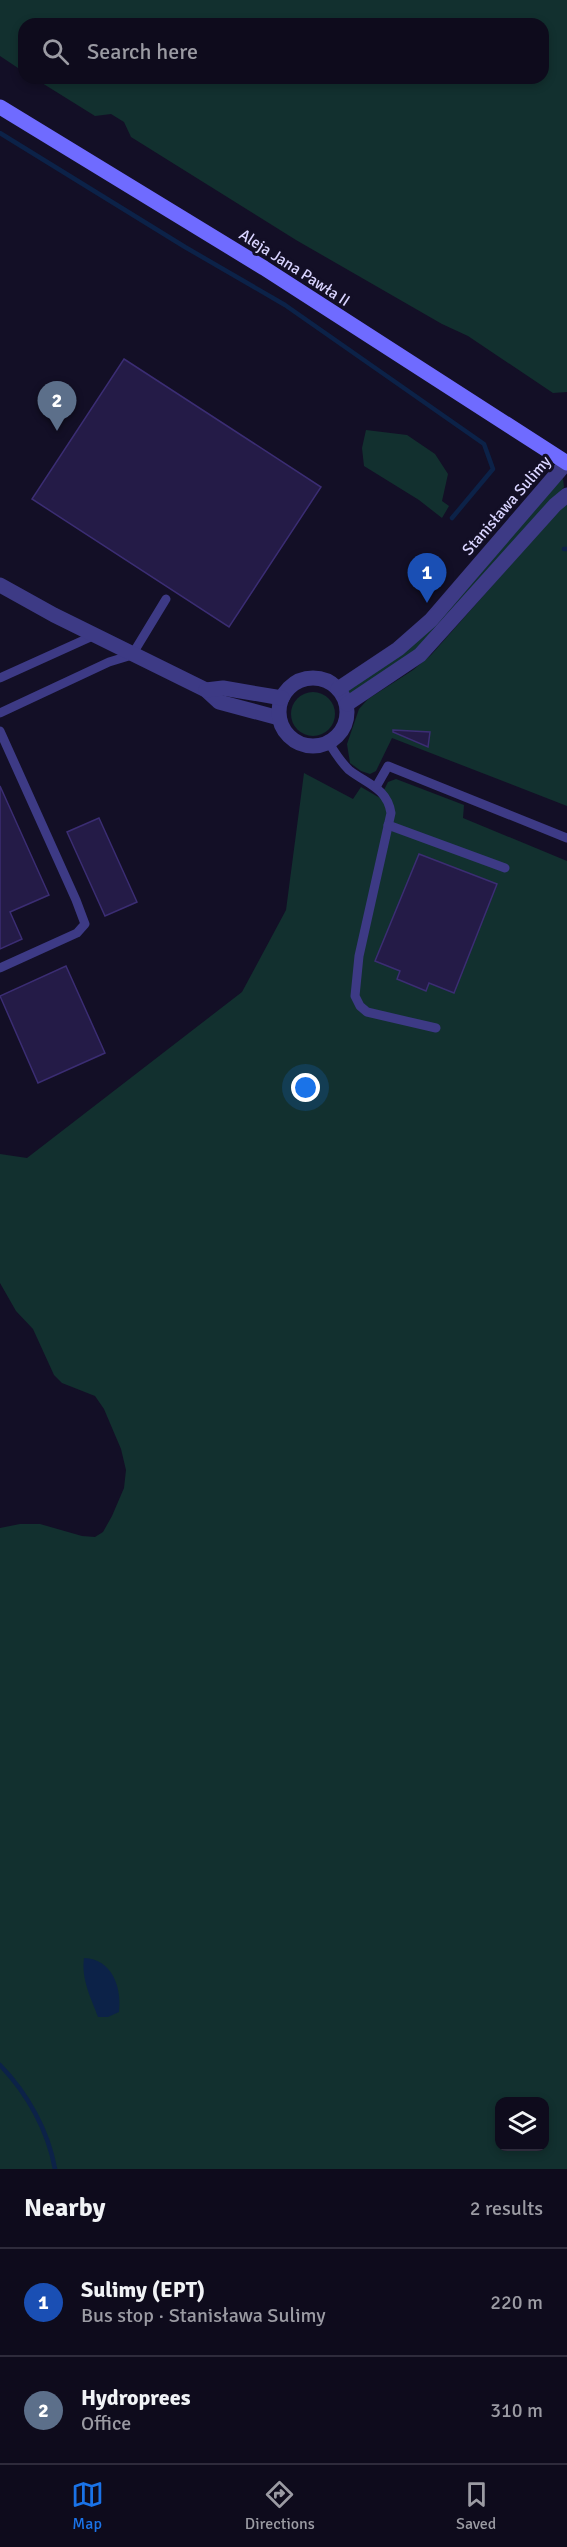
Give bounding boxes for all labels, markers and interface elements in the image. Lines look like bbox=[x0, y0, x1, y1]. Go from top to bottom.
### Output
search box bbox=[18, 18, 549, 84]
icon: search bbox=[39, 35, 72, 68]
text: Search here bbox=[87, 38, 198, 65]
street label: Aleja Jana Pawła II bbox=[235, 225, 354, 311]
pin: 2 bbox=[38, 382, 76, 431]
street label: Stanisława Sulimy bbox=[458, 451, 556, 560]
pin: 1 bbox=[408, 554, 446, 603]
your location bbox=[291, 1073, 320, 1102]
map controls bbox=[495, 2097, 549, 2151]
button: layers bbox=[495, 2097, 549, 2151]
text: Nearby bbox=[24, 2192, 105, 2224]
text: 2 results bbox=[470, 2196, 543, 2221]
text: Sulimy (EPT) bbox=[81, 2276, 205, 2303]
text: 1 bbox=[38, 2290, 49, 2315]
text: 220 m bbox=[490, 2290, 543, 2315]
text: Bus stop · Stanisława Sulimy bbox=[81, 2303, 326, 2328]
text: Hydroprees bbox=[81, 2384, 190, 2411]
text: 2 bbox=[38, 2398, 49, 2423]
text: 310 m bbox=[490, 2398, 543, 2423]
text: Office bbox=[81, 2411, 131, 2436]
tab: Map bbox=[71, 2478, 104, 2534]
tab: Directions bbox=[245, 2478, 315, 2534]
tab: Saved bbox=[456, 2478, 496, 2534]

